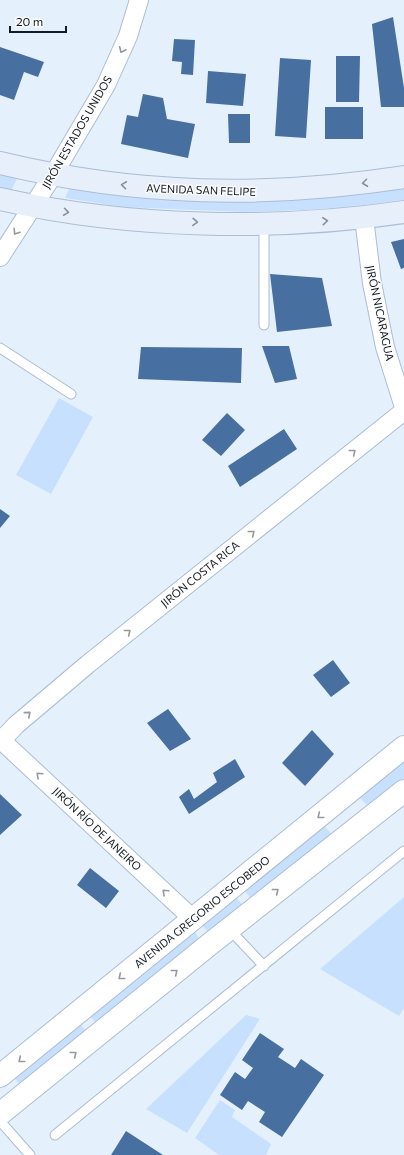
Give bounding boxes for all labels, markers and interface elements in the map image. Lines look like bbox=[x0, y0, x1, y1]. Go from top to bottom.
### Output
scale bar bbox=[10, 8, 66, 34]
text: 20 m bbox=[16, 14, 43, 28]
one-way arrow bbox=[119, 46, 127, 53]
street label: JIRÓN ESTADOS UNIDOS bbox=[38, 73, 115, 191]
one-way arrow bbox=[362, 178, 368, 187]
one-way arrow bbox=[121, 181, 127, 190]
street label: AVENIDA SAN FELIPE bbox=[146, 181, 256, 198]
one-way arrow bbox=[63, 207, 69, 216]
one-way arrow bbox=[322, 217, 328, 226]
one-way arrow bbox=[192, 218, 198, 227]
one-way arrow bbox=[14, 227, 21, 234]
street label: JIRÓN NICARAGUA bbox=[363, 264, 398, 362]
one-way arrow bbox=[348, 449, 356, 456]
one-way arrow bbox=[247, 531, 254, 538]
street label: JIRÓN COSTA RICA bbox=[157, 537, 242, 610]
one-way arrow bbox=[124, 630, 131, 637]
one-way arrow bbox=[23, 712, 31, 719]
one-way arrow bbox=[36, 773, 43, 780]
street label: JIRÓN RÍO DE JANEIRO bbox=[50, 784, 145, 874]
one-way arrow bbox=[317, 811, 324, 818]
street label: AVENIDA GREGORIO ESCOBEDO bbox=[131, 853, 272, 970]
one-way arrow bbox=[162, 889, 170, 897]
one-way arrow bbox=[272, 889, 279, 896]
one-way arrow bbox=[170, 970, 177, 977]
one-way arrow bbox=[119, 973, 126, 980]
one-way arrow bbox=[69, 1052, 76, 1059]
one-way arrow bbox=[18, 1055, 25, 1062]

